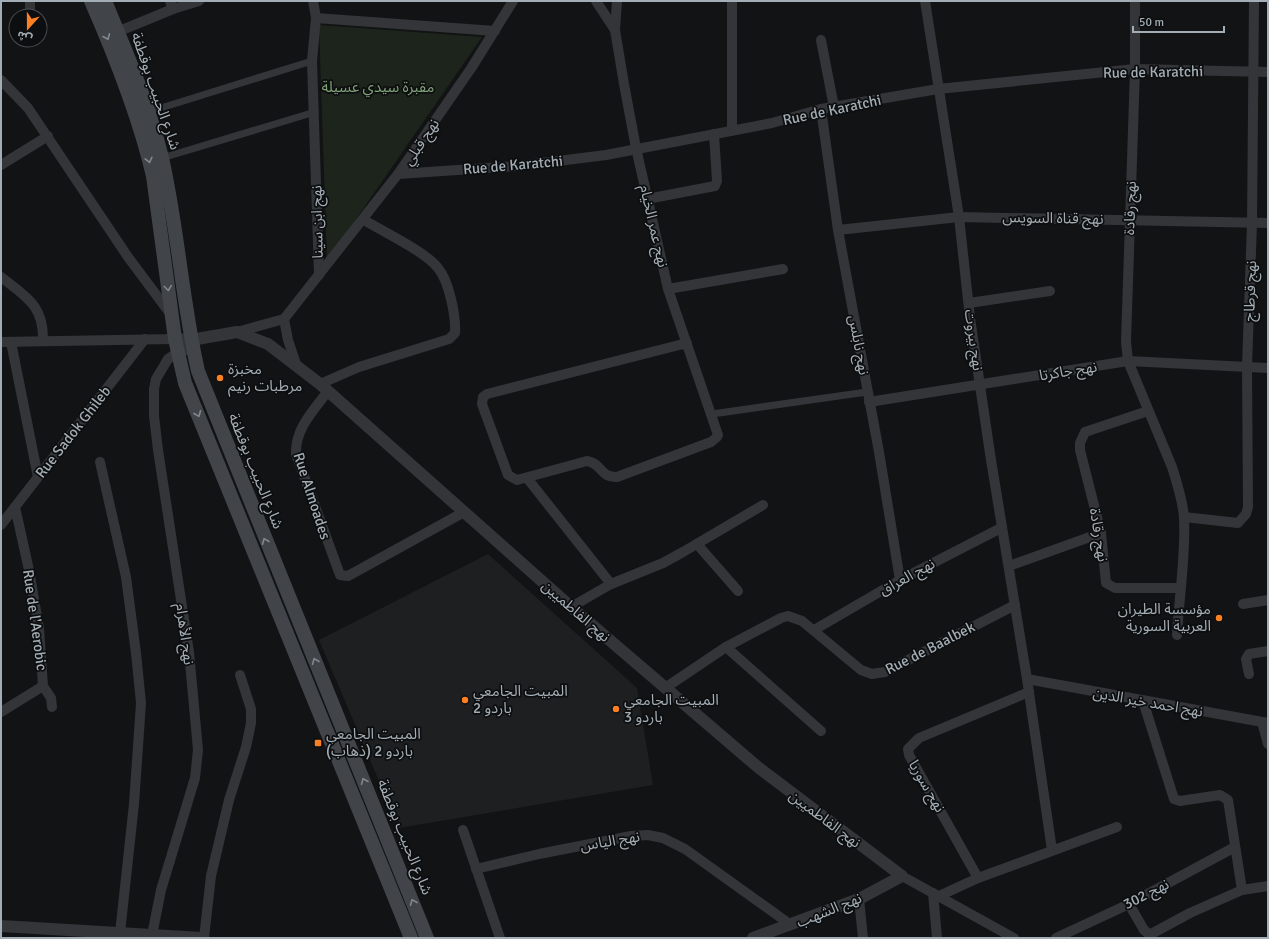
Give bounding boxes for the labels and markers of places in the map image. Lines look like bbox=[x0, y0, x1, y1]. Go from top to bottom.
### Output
place label: مخبزة مرطبات رنيم bbox=[228, 360, 302, 397]
marker: مخبزة مرطبات رنيم bbox=[215, 373, 225, 383]
place label: مؤسسة الطيران العربية السورية bbox=[1118, 600, 1211, 635]
marker: مؤسسة الطيران العربية السورية bbox=[1214, 613, 1224, 623]
place label: المبيت الجامعي باردو 2 bbox=[473, 682, 568, 717]
place label: المبيت الجامعي باردو 3 bbox=[624, 691, 719, 726]
marker: المبيت الجامعي باردو 2 bbox=[460, 695, 470, 705]
marker: المبيت الجامعي باردو 3 bbox=[611, 704, 621, 714]
place label: المبيت الجامعي باردو 2 (ذهاب) bbox=[326, 725, 421, 760]
marker: المبيت الجامعي باردو 2 (ذهاب) bbox=[313, 738, 323, 748]

